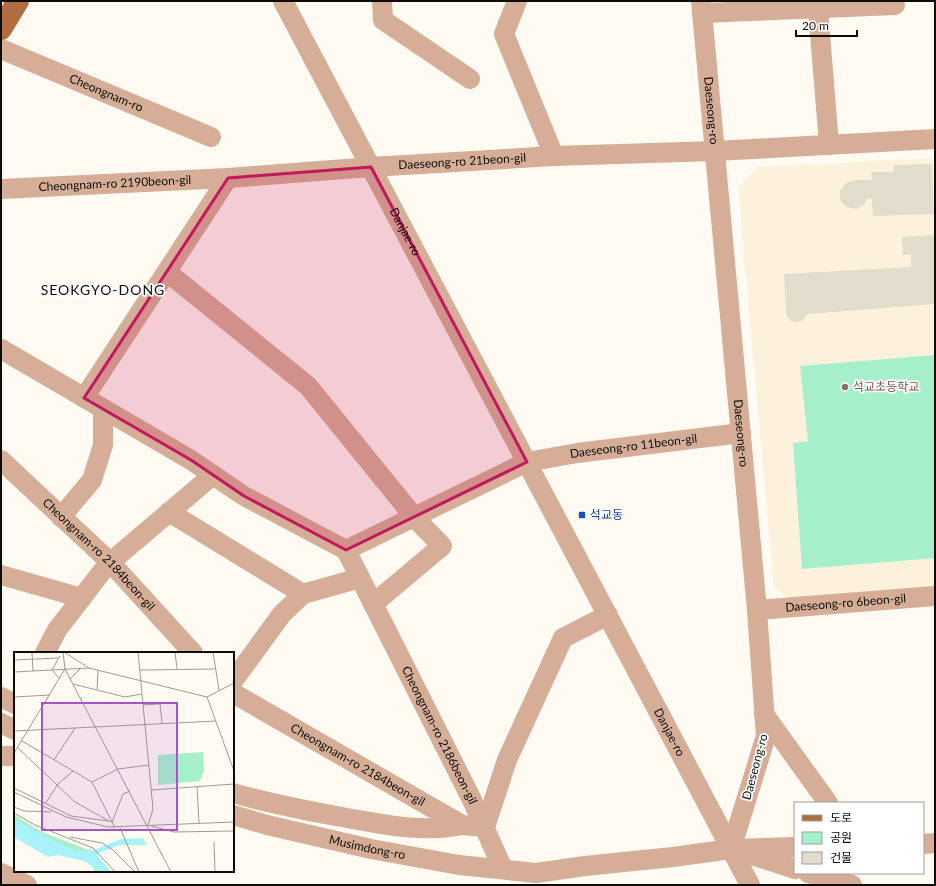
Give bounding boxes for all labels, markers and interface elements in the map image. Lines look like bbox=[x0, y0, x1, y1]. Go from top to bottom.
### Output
scale bar bbox=[796, 12, 857, 38]
text: 20 m bbox=[802, 18, 829, 33]
street label: Cheongnam-ro bbox=[67, 70, 146, 115]
street label: Daeseong-ro bbox=[701, 76, 722, 145]
street label: Daeseong-ro 21beon-gil bbox=[398, 150, 526, 172]
street label: Cheongnam-ro 2190beon-gil bbox=[38, 172, 192, 194]
street label: Danjae-ro bbox=[387, 205, 424, 258]
district label: SEOKGYO-DONG bbox=[41, 281, 165, 298]
place label: 석교초등학교 bbox=[853, 379, 919, 394]
marker: 석교초등학교 bbox=[840, 382, 850, 392]
street label: Daeseong-ro bbox=[731, 399, 752, 468]
street label: Daeseong-ro 11beon-gil bbox=[569, 430, 698, 461]
street label: Cheongnam-ro 2184beon-gil bbox=[40, 495, 158, 613]
place label: 석교동 bbox=[590, 507, 623, 522]
marker: 석교동 bbox=[577, 510, 587, 520]
street label: Daeseong-ro 6beon-gil bbox=[785, 590, 907, 615]
inset map bbox=[14, 652, 234, 872]
street label: Cheongnam-ro 2186beon-gil bbox=[399, 663, 481, 806]
street label: Danjae-ro bbox=[651, 705, 689, 759]
street label: Cheongnam-ro 2184beon-gil bbox=[288, 720, 428, 809]
street label: Daeseong-ro bbox=[738, 732, 771, 802]
legend bbox=[794, 802, 924, 874]
text: 도로 bbox=[830, 810, 852, 825]
text: 공원 bbox=[830, 830, 852, 845]
street label: Musimdong-ro bbox=[328, 832, 407, 862]
text: 건물 bbox=[830, 850, 852, 865]

